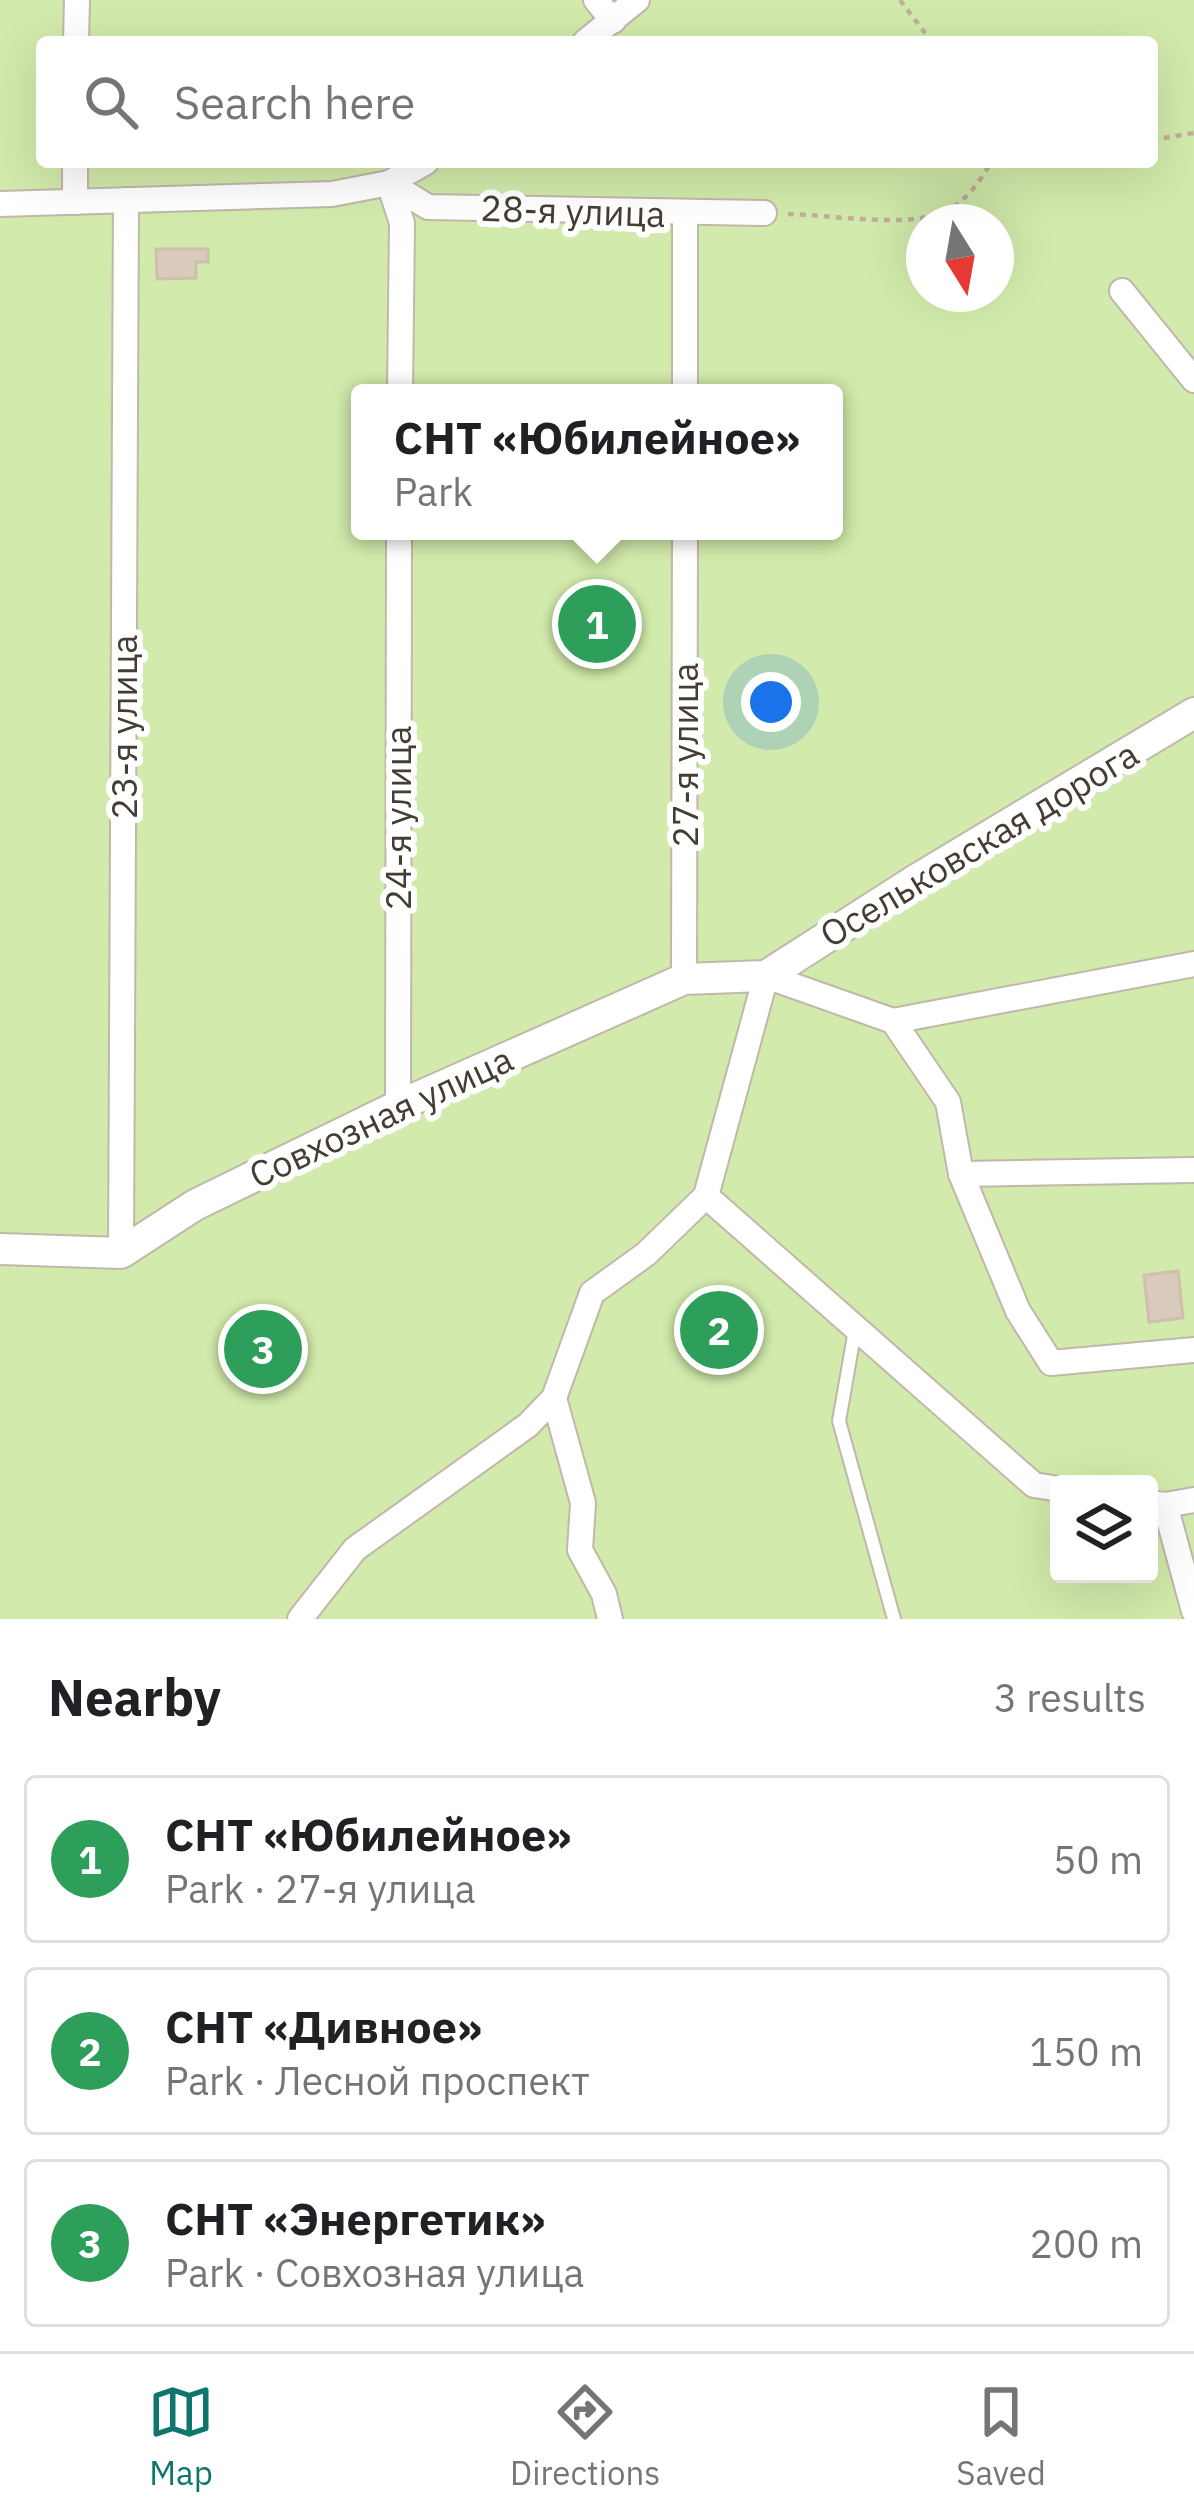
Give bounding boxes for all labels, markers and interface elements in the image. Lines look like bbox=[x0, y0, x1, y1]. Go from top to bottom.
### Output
search box bbox=[36, 36, 1158, 168]
icon: search bbox=[78, 69, 144, 135]
text: Search here bbox=[174, 73, 415, 131]
street label: 28-я улица bbox=[480, 184, 666, 237]
north arrow bbox=[906, 204, 1014, 312]
popup bbox=[351, 384, 843, 540]
text: СНТ «Юбилейное» bbox=[394, 408, 800, 466]
text: Park bbox=[394, 466, 473, 517]
pin: 1 bbox=[558, 579, 636, 669]
street label: 23-я улица bbox=[100, 634, 147, 820]
street label: 27-я улица bbox=[661, 662, 708, 848]
your location bbox=[741, 672, 801, 732]
street label: 24-я улица bbox=[374, 725, 421, 911]
street label: Осельковская дорога bbox=[811, 730, 1147, 957]
street label: Совхозная улица bbox=[241, 1035, 520, 1198]
pin: 2 bbox=[680, 1285, 758, 1375]
pin: 3 bbox=[224, 1304, 302, 1394]
map controls bbox=[1050, 1475, 1158, 1583]
button: layers bbox=[1050, 1475, 1158, 1583]
text: Nearby bbox=[48, 1664, 221, 1730]
text: 3 results bbox=[994, 1672, 1146, 1723]
text: СНТ «Юбилейное» bbox=[165, 1805, 571, 1863]
text: 1 bbox=[78, 1834, 102, 1885]
text: 50 m bbox=[1053, 1834, 1143, 1885]
text: Park · 27-я улица bbox=[165, 1863, 476, 1914]
text: СНТ «Дивное» bbox=[165, 1997, 482, 2055]
text: 2 bbox=[78, 2026, 102, 2077]
text: 150 m bbox=[1030, 2026, 1143, 2077]
text: Park · Лесной проспект bbox=[165, 2055, 590, 2106]
text: СНТ «Энергетик» bbox=[165, 2189, 545, 2247]
text: 3 bbox=[78, 2218, 102, 2269]
text: 200 m bbox=[1030, 2218, 1143, 2269]
text: Park · Совхозная улица bbox=[165, 2247, 584, 2298]
tab: Map bbox=[148, 2379, 214, 2494]
tab: Directions bbox=[510, 2379, 660, 2494]
tab: Saved bbox=[956, 2379, 1046, 2494]

